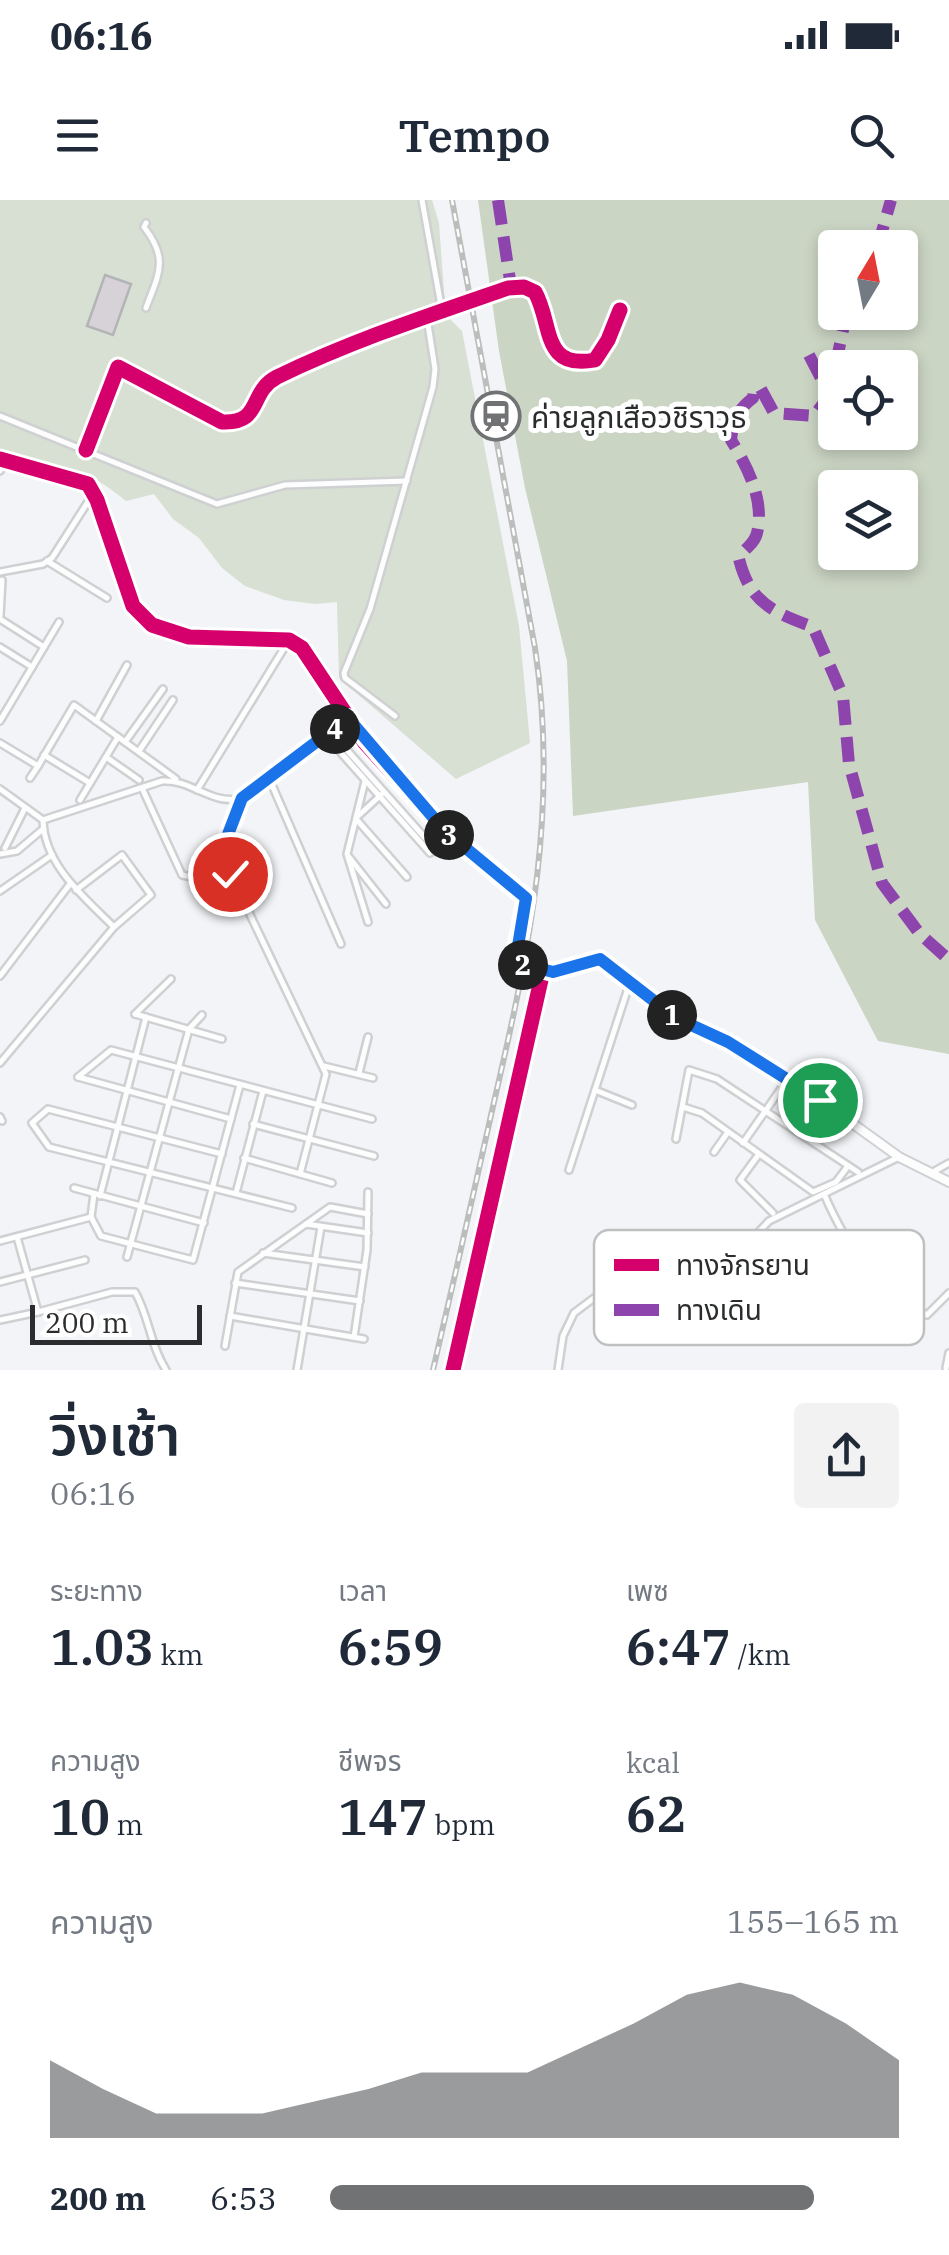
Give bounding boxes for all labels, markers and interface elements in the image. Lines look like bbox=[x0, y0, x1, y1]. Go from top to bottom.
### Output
text: 06:16 bbox=[50, 11, 153, 60]
text: Tempo bbox=[399, 106, 550, 164]
icon: menu bbox=[50, 108, 105, 163]
icon: search bbox=[844, 108, 899, 163]
north arrow bbox=[818, 230, 918, 330]
map controls bbox=[818, 230, 918, 570]
button: locate bbox=[818, 350, 918, 450]
station icon: ค่ายลูกเสือวชิราวุธ bbox=[470, 390, 522, 442]
place label: ค่ายลูกเสือวชิราวุธ bbox=[531, 397, 747, 436]
button: layers bbox=[818, 470, 918, 570]
pin: 4 bbox=[310, 704, 360, 754]
text: 4 bbox=[327, 710, 343, 747]
pin: 3 bbox=[424, 810, 474, 860]
text: 3 bbox=[441, 816, 457, 853]
pin bbox=[188, 832, 273, 917]
icon: check bbox=[203, 847, 258, 902]
pin: 2 bbox=[498, 940, 548, 990]
text: 2 bbox=[515, 946, 531, 983]
pin: 1 bbox=[647, 990, 697, 1040]
text: 1 bbox=[664, 996, 680, 1033]
pin bbox=[778, 1058, 863, 1143]
icon: arrive bbox=[793, 1073, 848, 1128]
legend bbox=[594, 1230, 924, 1345]
text: ทางจักรยาน bbox=[676, 1246, 810, 1283]
text: ทางเดิน bbox=[676, 1291, 762, 1328]
scale bar bbox=[30, 1300, 202, 1344]
text: 200 m bbox=[45, 1304, 129, 1341]
text: วิ่งเช้า bbox=[50, 1399, 180, 1470]
button: share bbox=[794, 1403, 899, 1508]
text: 06:16 bbox=[50, 1472, 136, 1514]
text: ระยะทาง bbox=[50, 1572, 143, 1609]
text: เวลา bbox=[338, 1572, 387, 1609]
text: เพซ bbox=[626, 1572, 669, 1609]
text: 1.03 bbox=[50, 1614, 154, 1679]
text: 6:59 bbox=[338, 1614, 443, 1679]
text: 6:47 bbox=[626, 1614, 731, 1679]
text: km bbox=[154, 1636, 203, 1673]
text: /km bbox=[731, 1636, 791, 1673]
text: ความสูง bbox=[50, 1742, 141, 1779]
text: ชีพจร bbox=[338, 1742, 401, 1779]
text: kcal bbox=[626, 1744, 680, 1781]
text: 62 bbox=[626, 1781, 686, 1846]
text: 10 bbox=[50, 1784, 110, 1849]
text: 147 bbox=[338, 1784, 428, 1849]
text: m bbox=[110, 1806, 143, 1843]
text: bpm bbox=[428, 1806, 495, 1843]
text: 155–165 m bbox=[727, 1900, 899, 1942]
text: ความสูง bbox=[50, 1901, 154, 1943]
text: 200 m bbox=[50, 2177, 146, 2219]
text: 6:53 bbox=[210, 2177, 277, 2219]

